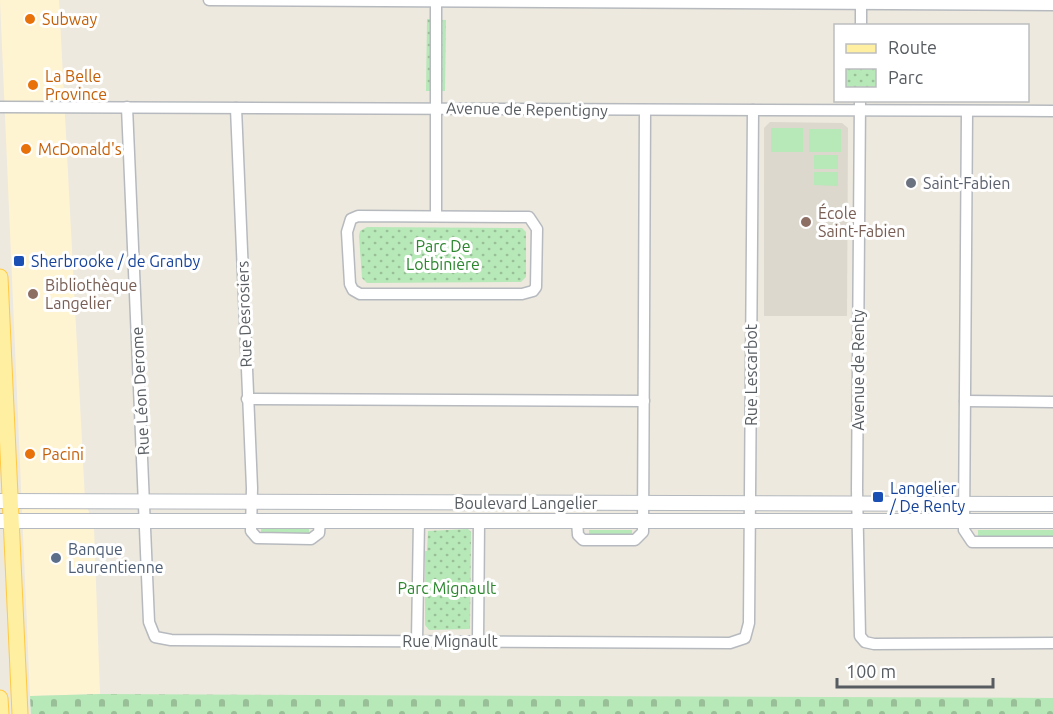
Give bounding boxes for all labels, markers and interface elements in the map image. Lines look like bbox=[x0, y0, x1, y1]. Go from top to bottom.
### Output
place label: Subway bbox=[42, 10, 97, 28]
marker: Subway bbox=[23, 12, 37, 26]
legend bbox=[834, 24, 1029, 102]
text: Route bbox=[888, 37, 937, 57]
place label: La Belle Province bbox=[45, 67, 107, 103]
text: Parc bbox=[888, 67, 923, 87]
marker: La Belle Province bbox=[26, 78, 40, 92]
street label: Avenue de Repentigny bbox=[446, 99, 608, 119]
place label: McDonald's bbox=[38, 140, 122, 158]
marker: McDonald's bbox=[19, 142, 33, 156]
place label: Saint-Fabien bbox=[923, 174, 1010, 192]
marker: Saint-Fabien bbox=[904, 176, 918, 190]
place label: École Saint-Fabien bbox=[818, 202, 905, 240]
marker: École Saint-Fabien bbox=[799, 215, 813, 229]
park label: Parc De Lotbinière bbox=[406, 237, 480, 273]
place label: Sherbrooke / de Granby bbox=[31, 252, 201, 270]
marker: Sherbrooke / de Granby bbox=[12, 254, 26, 268]
street label: Rue Desrosiers bbox=[233, 260, 255, 368]
place label: Bibliothèque Langelier bbox=[45, 276, 137, 312]
marker: Bibliothèque Langelier bbox=[26, 287, 40, 301]
street label: Avenue de Renty bbox=[849, 309, 867, 431]
street label: Rue Lescarbot bbox=[742, 323, 760, 426]
street label: Rue Léon Derome bbox=[128, 326, 152, 456]
place label: Pacini bbox=[42, 445, 84, 463]
marker: Pacini bbox=[23, 447, 37, 461]
place label: Langelier / De Renty bbox=[889, 479, 966, 515]
marker: Langelier / De Renty bbox=[871, 490, 885, 504]
street label: Boulevard Langelier bbox=[454, 494, 598, 512]
place label: Banque Laurentienne bbox=[68, 540, 164, 576]
marker: Banque Laurentienne bbox=[49, 551, 63, 565]
park label: Parc Mignault bbox=[398, 579, 497, 597]
street label: Rue Mignault bbox=[402, 632, 498, 650]
scale bar bbox=[837, 651, 993, 689]
text: 100 m bbox=[846, 661, 896, 681]

